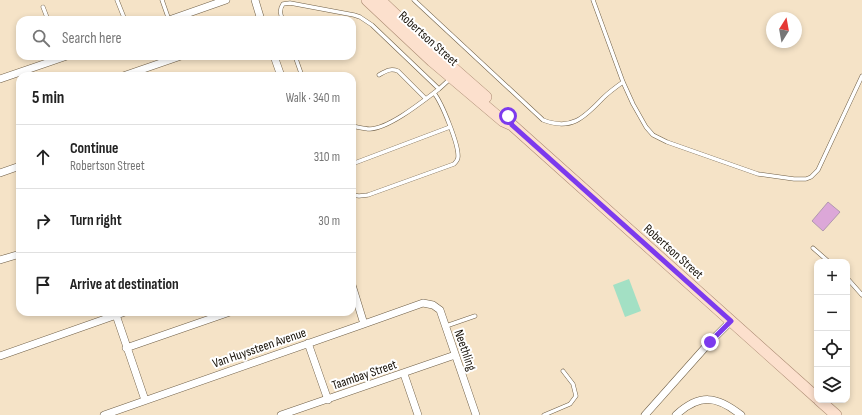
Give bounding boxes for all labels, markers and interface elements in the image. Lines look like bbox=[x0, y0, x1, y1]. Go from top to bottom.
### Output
street label: Robertson Street bbox=[395, 8, 461, 70]
north arrow bbox=[766, 12, 802, 48]
search box bbox=[16, 16, 356, 60]
icon: search bbox=[30, 27, 52, 49]
text: Search here bbox=[62, 29, 122, 48]
text: 5 min bbox=[32, 88, 64, 108]
text: Walk · 340 m bbox=[286, 90, 340, 106]
route start bbox=[499, 107, 517, 125]
text: Continue bbox=[70, 139, 119, 158]
icon: ahead bbox=[32, 146, 54, 168]
text: 310 m bbox=[314, 149, 340, 165]
text: Robertson Street bbox=[70, 158, 145, 174]
icon: right bbox=[32, 210, 54, 232]
text: Turn right bbox=[70, 211, 122, 230]
text: 30 m bbox=[318, 213, 340, 229]
street label: Robertson Street bbox=[640, 221, 706, 283]
map controls bbox=[814, 259, 850, 403]
button: + bbox=[814, 259, 850, 295]
icon: arrive bbox=[32, 274, 54, 296]
text: Arrive at destination bbox=[70, 275, 179, 294]
button: − bbox=[814, 295, 850, 331]
street label: Van Huyssteen Avenue bbox=[210, 324, 308, 371]
street label: Neethling bbox=[451, 328, 480, 373]
button: locate bbox=[814, 331, 850, 367]
route end bbox=[701, 333, 719, 351]
street label: Taambay Street bbox=[330, 356, 399, 394]
button: layers bbox=[814, 367, 850, 403]

